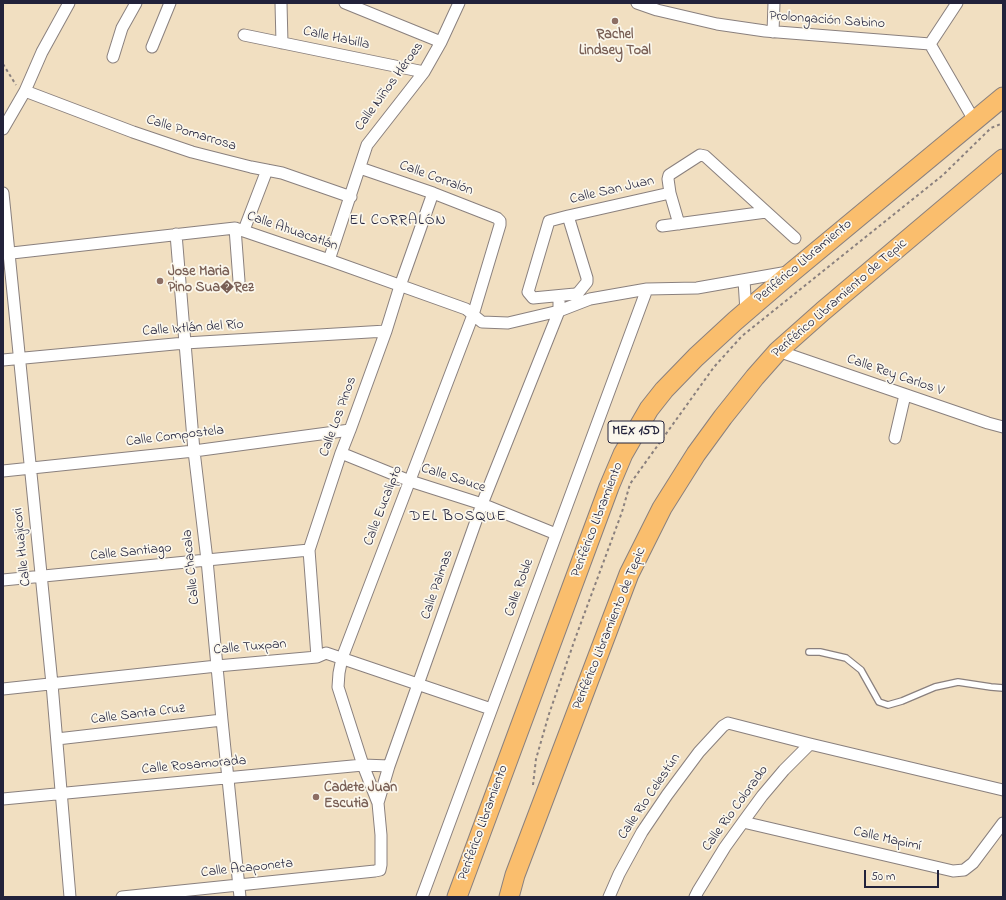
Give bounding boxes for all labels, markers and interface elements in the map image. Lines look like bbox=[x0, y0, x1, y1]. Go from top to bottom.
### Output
street label: Prolongación Sabino bbox=[769, 9, 885, 33]
marker: Rachel Lindsey Toal bbox=[610, 16, 620, 26]
street label: Calle Habilla bbox=[301, 24, 371, 54]
place label: Rachel Lindsey Toal bbox=[579, 28, 651, 60]
street label: Calle Niños Héroes bbox=[352, 39, 428, 135]
street label: Calle Pomarrosa bbox=[144, 112, 238, 156]
street label: Calle Corralón bbox=[397, 158, 475, 200]
street label: Calle San Juan bbox=[568, 173, 656, 209]
street label: Calle Ahuacatlán bbox=[244, 209, 340, 255]
district label: EL CORRALÓN bbox=[349, 213, 447, 231]
street label: Periférico Libramiento bbox=[752, 216, 856, 308]
street label: Periférico Libramiento de Tepic bbox=[769, 236, 911, 362]
place label: Jose Maria Pino Sua�Rez bbox=[168, 265, 254, 298]
marker: Jose Maria Pino Sua�Rez bbox=[155, 276, 165, 286]
street label: Calle Ixtlán del Río bbox=[142, 317, 244, 341]
street label: Calle Rey Carlos V bbox=[844, 352, 946, 400]
street label: Calle Los Pinos bbox=[317, 375, 361, 459]
road number: MEX 15D bbox=[608, 421, 664, 443]
street label: Calle Compostela bbox=[125, 423, 225, 451]
street label: Periférico Libramiento bbox=[568, 460, 628, 580]
street label: Calle Sauce bbox=[419, 461, 487, 497]
street label: Calle Eucalipto bbox=[361, 464, 407, 548]
street label: Calle Huajicori bbox=[11, 507, 35, 587]
district label: DEL BOSQUE bbox=[409, 509, 507, 527]
street label: Calle Chacala bbox=[180, 529, 204, 605]
street label: Calle Santiago bbox=[90, 540, 172, 566]
street label: Periférico Libramiento de Tepic bbox=[570, 545, 650, 713]
street label: Calle Palmas bbox=[418, 548, 458, 622]
street label: Calle Roble bbox=[502, 557, 538, 619]
street label: Calle Tuxpan bbox=[213, 636, 287, 660]
street label: Calle Santa Cruz bbox=[90, 701, 186, 729]
street label: Calle Rio Celestún bbox=[615, 751, 685, 843]
street label: Calle Rosamorada bbox=[141, 753, 247, 779]
street label: Periférico Libramiento bbox=[455, 763, 513, 883]
street label: Calle Rio Colorado bbox=[699, 763, 773, 855]
place label: Cadete Juan Escutia bbox=[324, 781, 397, 814]
marker: Cadete Juan Escutia bbox=[311, 792, 321, 802]
street label: Calle Mapimí bbox=[851, 824, 923, 856]
street label: Calle Acaponeta bbox=[200, 856, 294, 882]
scale bar bbox=[866, 862, 941, 888]
text: 50 m bbox=[871, 868, 895, 886]

